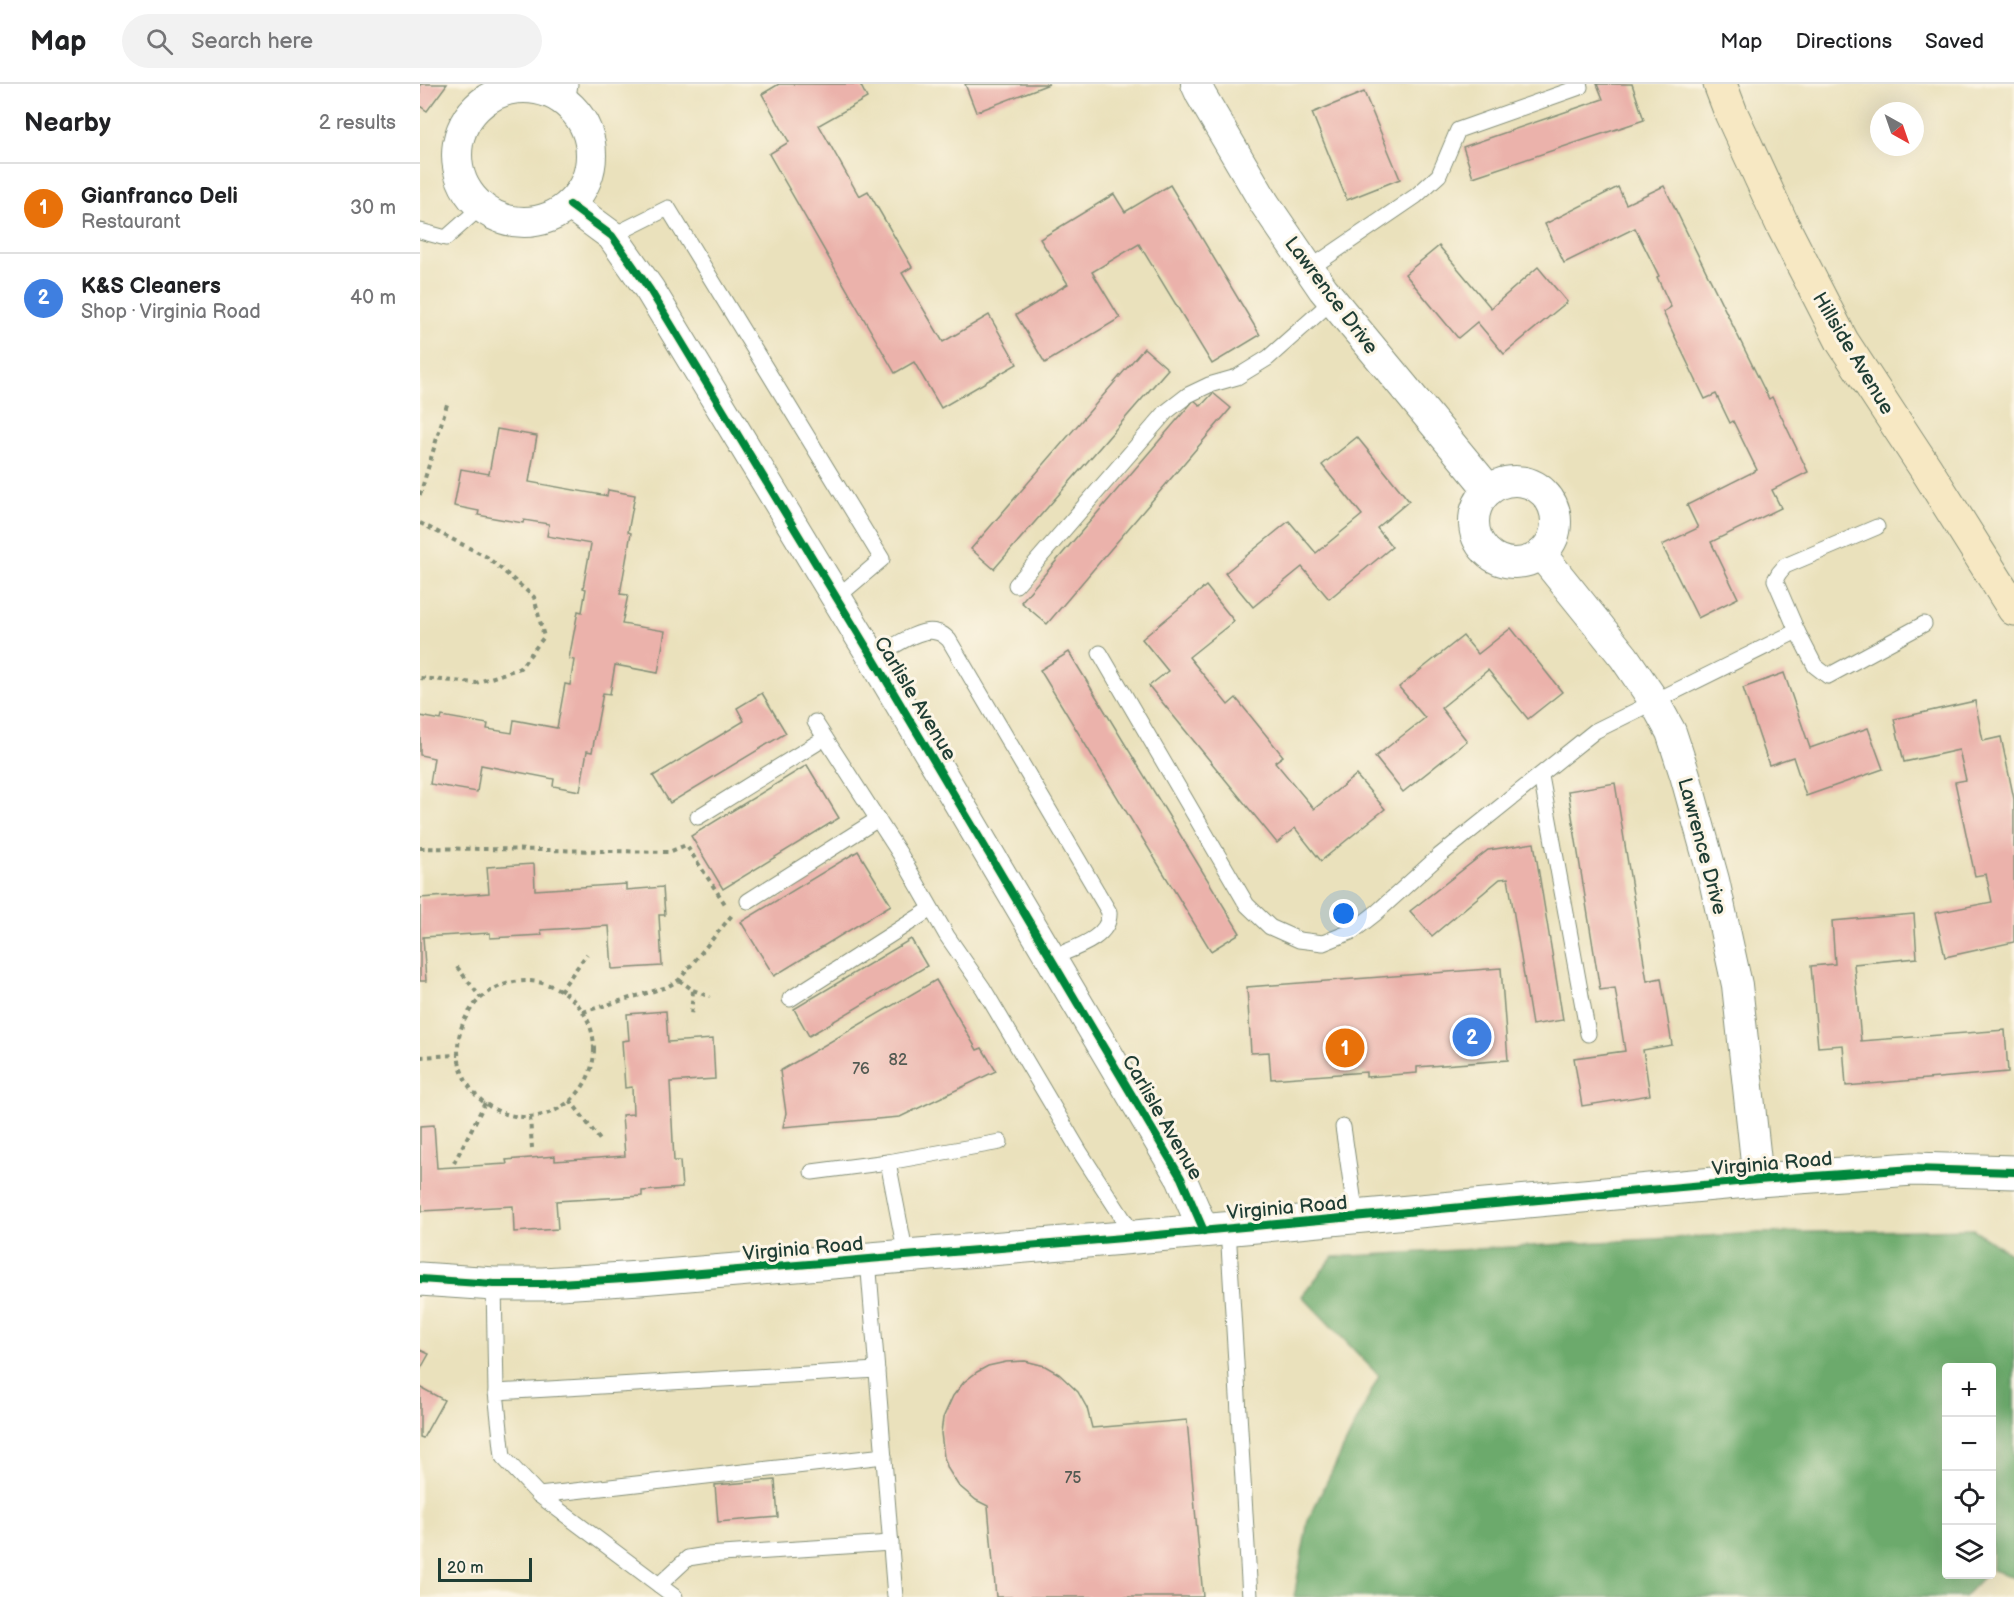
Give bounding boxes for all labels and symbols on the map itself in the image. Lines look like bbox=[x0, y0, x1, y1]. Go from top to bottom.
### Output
north arrow bbox=[1870, 102, 1924, 156]
street label: Lawrence Drive bbox=[1279, 232, 1383, 359]
street label: Hillside Avenue bbox=[1807, 288, 1899, 419]
street label: Carlisle Avenue bbox=[869, 632, 962, 765]
street label: Lawrence Drive bbox=[1672, 775, 1732, 917]
your location bbox=[1329, 899, 1358, 928]
pin: 2 bbox=[1452, 1014, 1492, 1060]
pin: 1 bbox=[1326, 1026, 1364, 1070]
house number: 82 bbox=[889, 1051, 908, 1070]
street label: Carlisle Avenue bbox=[1117, 1051, 1208, 1184]
house number: 76 bbox=[852, 1060, 870, 1079]
street label: Virginia Road bbox=[1711, 1147, 1833, 1181]
street label: Virginia Road bbox=[1226, 1191, 1348, 1225]
street label: Virginia Road bbox=[742, 1232, 864, 1266]
house number: 75 bbox=[1064, 1469, 1082, 1488]
scale bar bbox=[438, 1555, 532, 1582]

